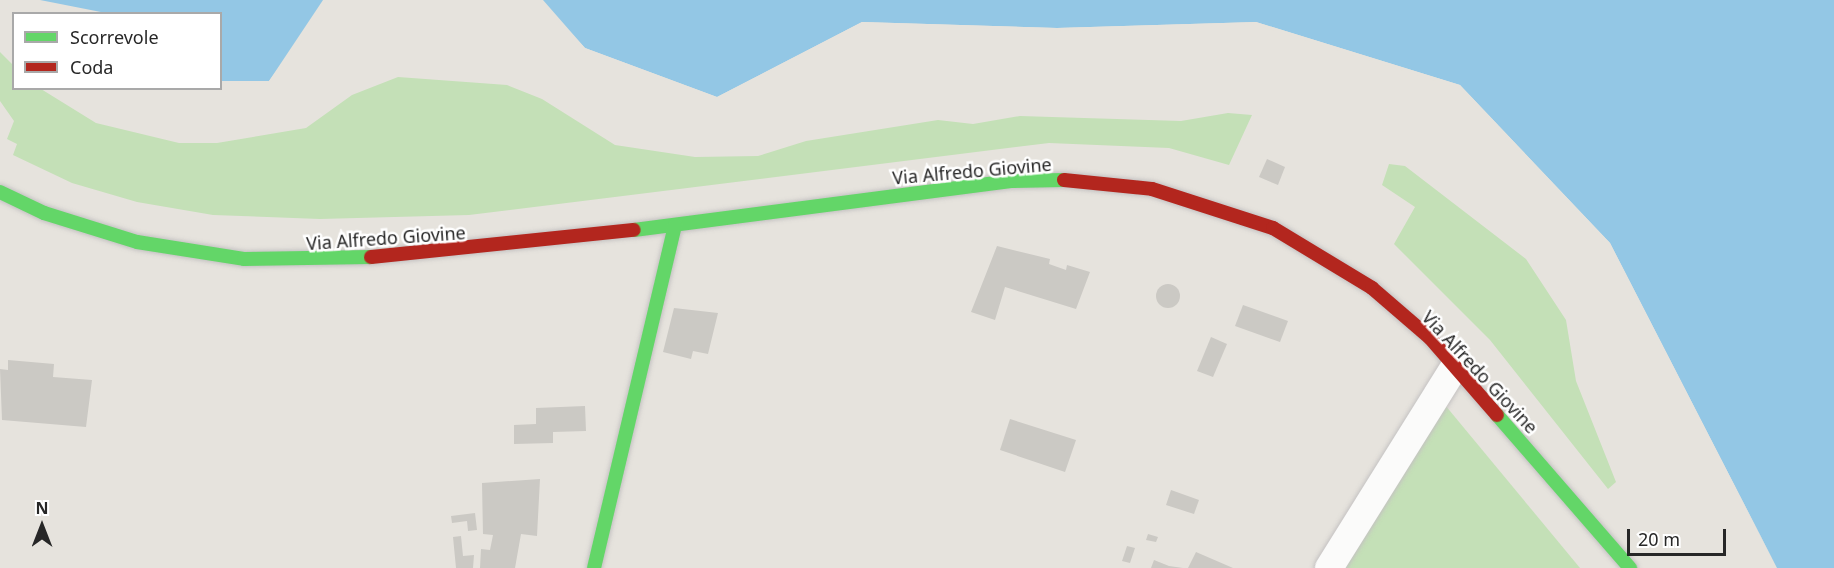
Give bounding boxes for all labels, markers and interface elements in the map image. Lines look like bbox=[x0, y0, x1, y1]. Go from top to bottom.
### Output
legend bbox=[12, 12, 222, 90]
text: Scorrevole bbox=[70, 25, 159, 49]
text: Coda bbox=[70, 55, 113, 79]
street label: Via Alfredo Giovine bbox=[891, 153, 1053, 189]
street label: Via Alfredo Giovine bbox=[306, 222, 466, 254]
street label: Via Alfredo Giovine bbox=[1418, 306, 1542, 438]
north arrow bbox=[12, 496, 72, 556]
text: N bbox=[35, 497, 49, 519]
scale bar bbox=[1630, 517, 1729, 555]
text: 20 m bbox=[1638, 527, 1680, 551]

